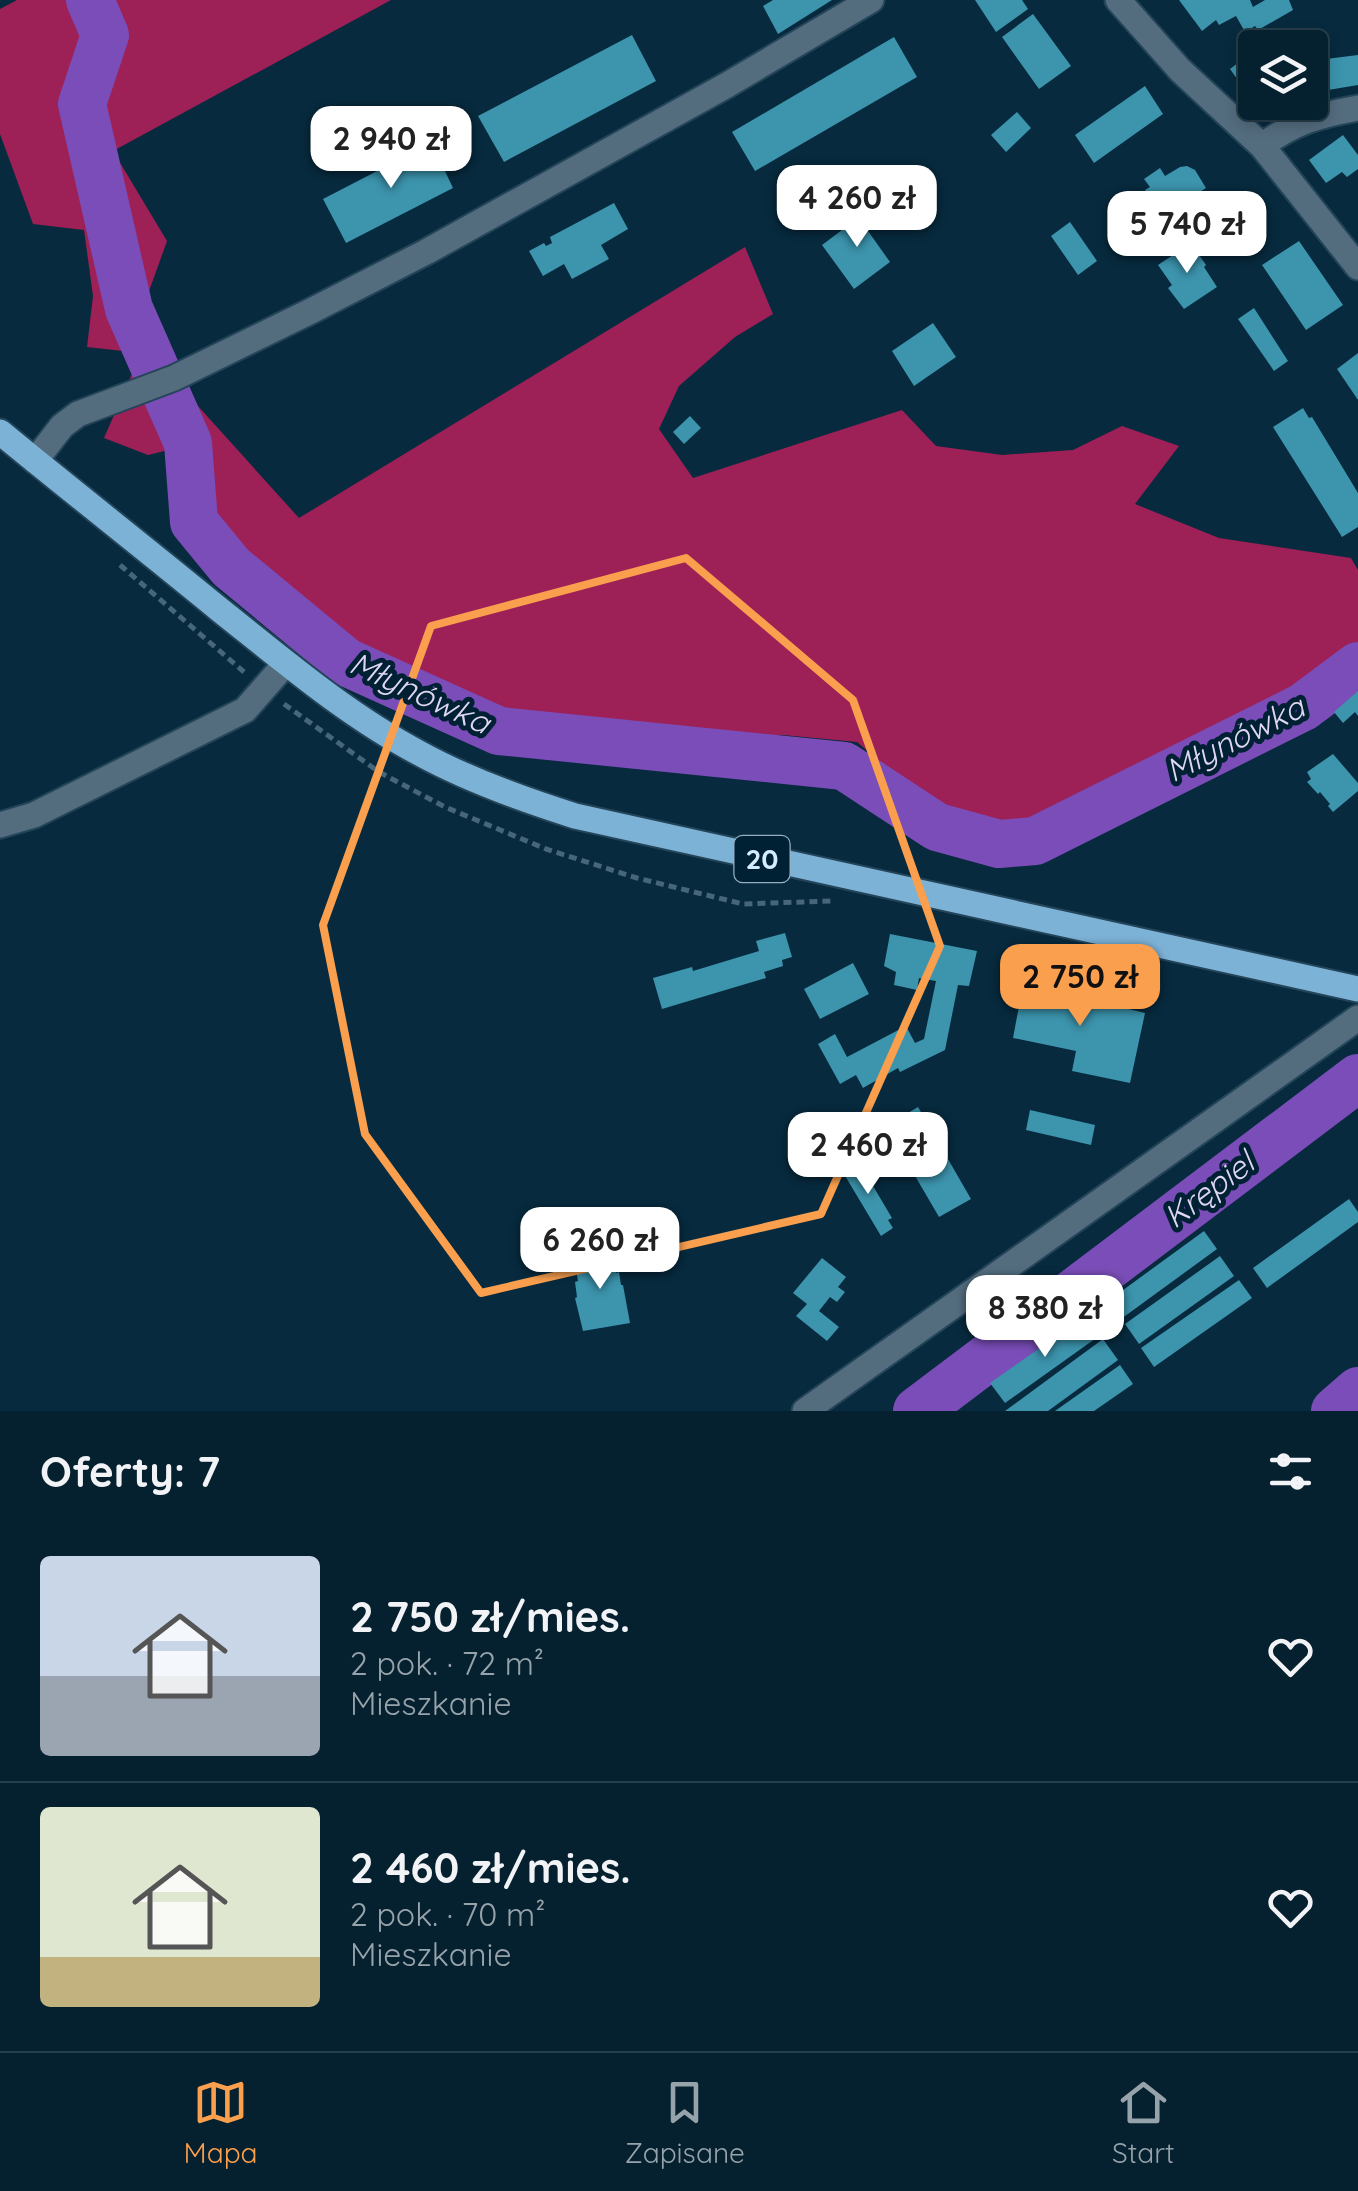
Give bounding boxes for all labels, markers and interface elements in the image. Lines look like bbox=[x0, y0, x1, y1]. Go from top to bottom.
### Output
map controls bbox=[1238, 30, 1328, 120]
button: layers bbox=[1238, 30, 1328, 120]
pin: 2 940 zł bbox=[288, 106, 494, 191]
text: 2 940 zł bbox=[333, 118, 449, 158]
pin: 4 260 zł bbox=[754, 165, 960, 250]
text: 4 260 zł bbox=[799, 177, 915, 217]
pin: 5 740 zł bbox=[1084, 191, 1290, 276]
text: 5 740 zł bbox=[1129, 203, 1245, 243]
water label: Młynówka bbox=[344, 642, 498, 743]
water label: Młynówka bbox=[1159, 685, 1312, 790]
road number: 20 bbox=[734, 836, 790, 882]
pin: 2 750 zł bbox=[977, 944, 1183, 1029]
text: 2 750 zł bbox=[1022, 956, 1138, 996]
pin: 2 460 zł bbox=[765, 1112, 971, 1197]
text: 2 460 zł bbox=[810, 1124, 926, 1164]
water label: Krępiel bbox=[1155, 1140, 1264, 1236]
pin: 6 260 zł bbox=[497, 1207, 703, 1292]
text: 6 260 zł bbox=[542, 1219, 658, 1259]
pin: 8 380 zł bbox=[942, 1275, 1148, 1360]
text: 8 380 zł bbox=[988, 1287, 1102, 1327]
icon: filters bbox=[1263, 1444, 1318, 1499]
text: Oferty: 7 bbox=[40, 1445, 220, 1498]
text: 2 750 zł/mies. bbox=[350, 1590, 630, 1643]
icon: home bbox=[120, 1596, 240, 1716]
icon: heart bbox=[1263, 1629, 1318, 1684]
text: 2 pok. · 72 m² bbox=[350, 1643, 544, 1683]
text: Mieszkanie bbox=[350, 1683, 512, 1723]
text: 2 460 zł/mies. bbox=[350, 1841, 631, 1894]
icon: home bbox=[120, 1847, 240, 1967]
icon: heart bbox=[1263, 1880, 1318, 1935]
text: 2 pok. · 70 m² bbox=[350, 1894, 545, 1934]
text: Mieszkanie bbox=[350, 1934, 512, 1974]
tab: Mapa bbox=[184, 2075, 258, 2170]
tab: Zapisane bbox=[625, 2075, 745, 2170]
tab: Start bbox=[1112, 2075, 1174, 2170]

